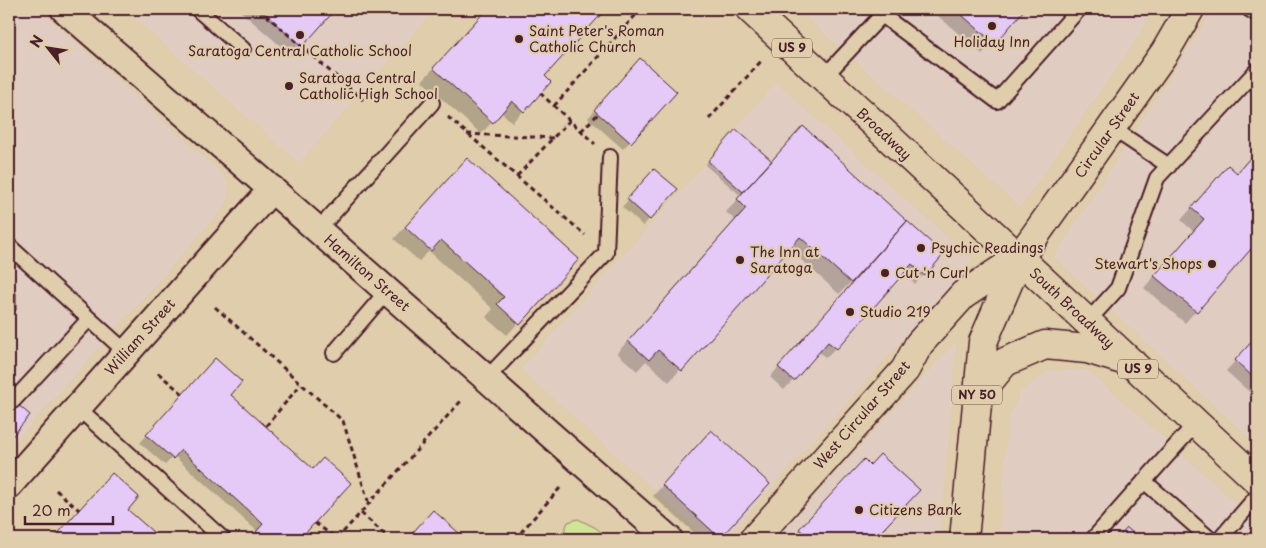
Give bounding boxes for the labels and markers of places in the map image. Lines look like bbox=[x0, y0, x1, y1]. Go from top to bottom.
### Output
place label: Saint Peter's Roman Catholic Church bbox=[529, 20, 665, 57]
marker: Holiday Inn bbox=[986, 20, 998, 32]
marker: Saratoga Central Catholic School bbox=[294, 29, 306, 41]
place label: Holiday Inn bbox=[954, 31, 1030, 52]
marker: Saint Peter's Roman Catholic Church bbox=[513, 33, 525, 45]
place label: Saratoga Central Catholic School bbox=[188, 40, 412, 61]
place label: Saratoga Central Catholic High School bbox=[299, 67, 438, 104]
marker: Saratoga Central Catholic High School bbox=[283, 80, 295, 92]
place label: Psychic Readings bbox=[931, 237, 1044, 258]
place label: The Inn at Saratoga bbox=[750, 241, 819, 278]
marker: Psychic Readings bbox=[915, 242, 927, 254]
place label: Stewart's Shops bbox=[1094, 253, 1202, 274]
marker: The Inn at Saratoga bbox=[734, 254, 746, 266]
marker: Stewart's Shops bbox=[1206, 258, 1218, 270]
place label: Cut 'n Curl bbox=[895, 262, 968, 283]
marker: Cut 'n Curl bbox=[879, 267, 891, 279]
place label: Studio 219 bbox=[860, 301, 931, 322]
marker: Studio 219 bbox=[844, 306, 856, 318]
place label: Citizens Bank bbox=[869, 499, 962, 520]
marker: Citizens Bank bbox=[853, 504, 865, 516]

